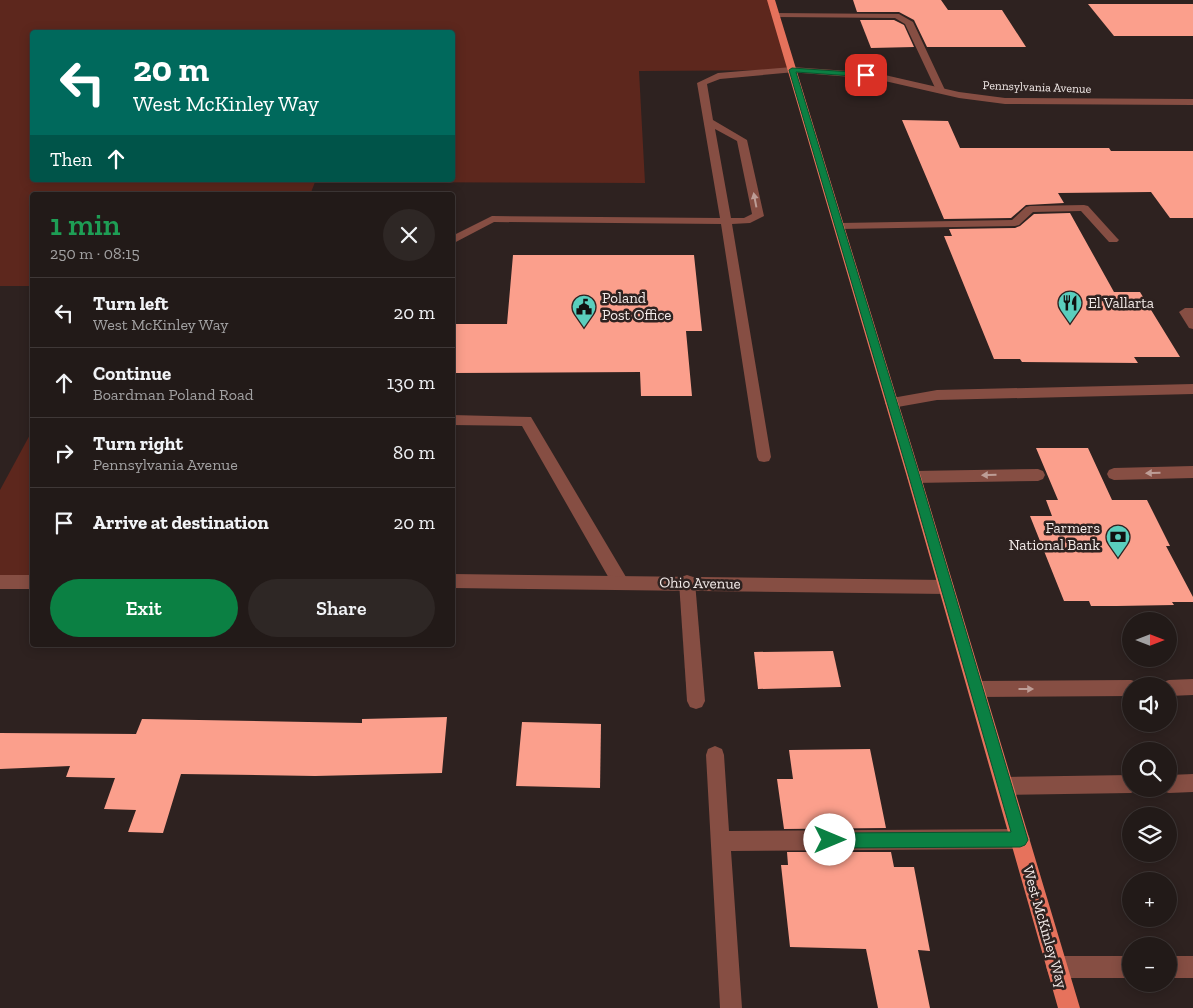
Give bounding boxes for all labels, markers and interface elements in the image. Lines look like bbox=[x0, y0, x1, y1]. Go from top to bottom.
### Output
text: 20 m bbox=[133, 48, 209, 90]
icon: left bbox=[50, 50, 115, 115]
pin bbox=[845, 54, 887, 96]
icon: arrive bbox=[852, 61, 880, 89]
street label: Pennsylvania Avenue bbox=[982, 78, 1092, 96]
text: West McKinley Way bbox=[133, 90, 319, 117]
icon: ahead bbox=[102, 145, 130, 173]
text: Then bbox=[50, 148, 92, 171]
one-way arrow bbox=[751, 192, 759, 208]
text: 1 min bbox=[50, 207, 120, 243]
button: close bbox=[383, 209, 435, 261]
text: 250 m · 08:15 bbox=[50, 244, 140, 263]
place label: Poland Post Office bbox=[602, 289, 671, 324]
restaurant icon: El Vallarta bbox=[1057, 290, 1083, 324]
text: Turn left bbox=[93, 292, 168, 315]
public building icon: Poland Post Office bbox=[571, 294, 597, 328]
place label: El Vallarta bbox=[1088, 294, 1154, 312]
icon: left bbox=[50, 299, 78, 327]
text: 20 m bbox=[394, 301, 435, 324]
text: West McKinley Way bbox=[93, 315, 228, 334]
text: Continue bbox=[93, 362, 171, 385]
icon: ahead bbox=[50, 369, 78, 397]
text: 130 m bbox=[387, 371, 435, 394]
text: Boardman Poland Road bbox=[93, 385, 253, 404]
text: Turn right bbox=[93, 432, 183, 455]
icon: right bbox=[50, 439, 78, 467]
text: 80 m bbox=[393, 441, 435, 464]
text: Pennsylvania Avenue bbox=[93, 455, 238, 474]
one-way arrow bbox=[1145, 469, 1161, 477]
one-way arrow bbox=[981, 472, 997, 480]
icon: arrive bbox=[50, 509, 78, 537]
text: Arrive at destination bbox=[93, 511, 269, 534]
text: 20 m bbox=[394, 511, 435, 534]
place label: Farmers National Bank bbox=[1009, 519, 1100, 554]
bank icon: Farmers National Bank bbox=[1105, 524, 1131, 558]
street label: Ohio Avenue bbox=[659, 573, 741, 593]
button: Exit bbox=[50, 579, 238, 637]
button: Share bbox=[248, 579, 435, 637]
north arrow bbox=[1122, 612, 1178, 668]
map controls bbox=[1122, 612, 1177, 992]
button: sound bbox=[1122, 677, 1177, 732]
one-way arrow bbox=[1018, 685, 1034, 693]
button: search bbox=[1122, 742, 1177, 797]
button: layers bbox=[1122, 807, 1177, 862]
position arrow bbox=[803, 813, 855, 865]
street label: West McKinley Way bbox=[1019, 864, 1071, 991]
button: + bbox=[1122, 872, 1177, 927]
button: − bbox=[1122, 937, 1177, 992]

